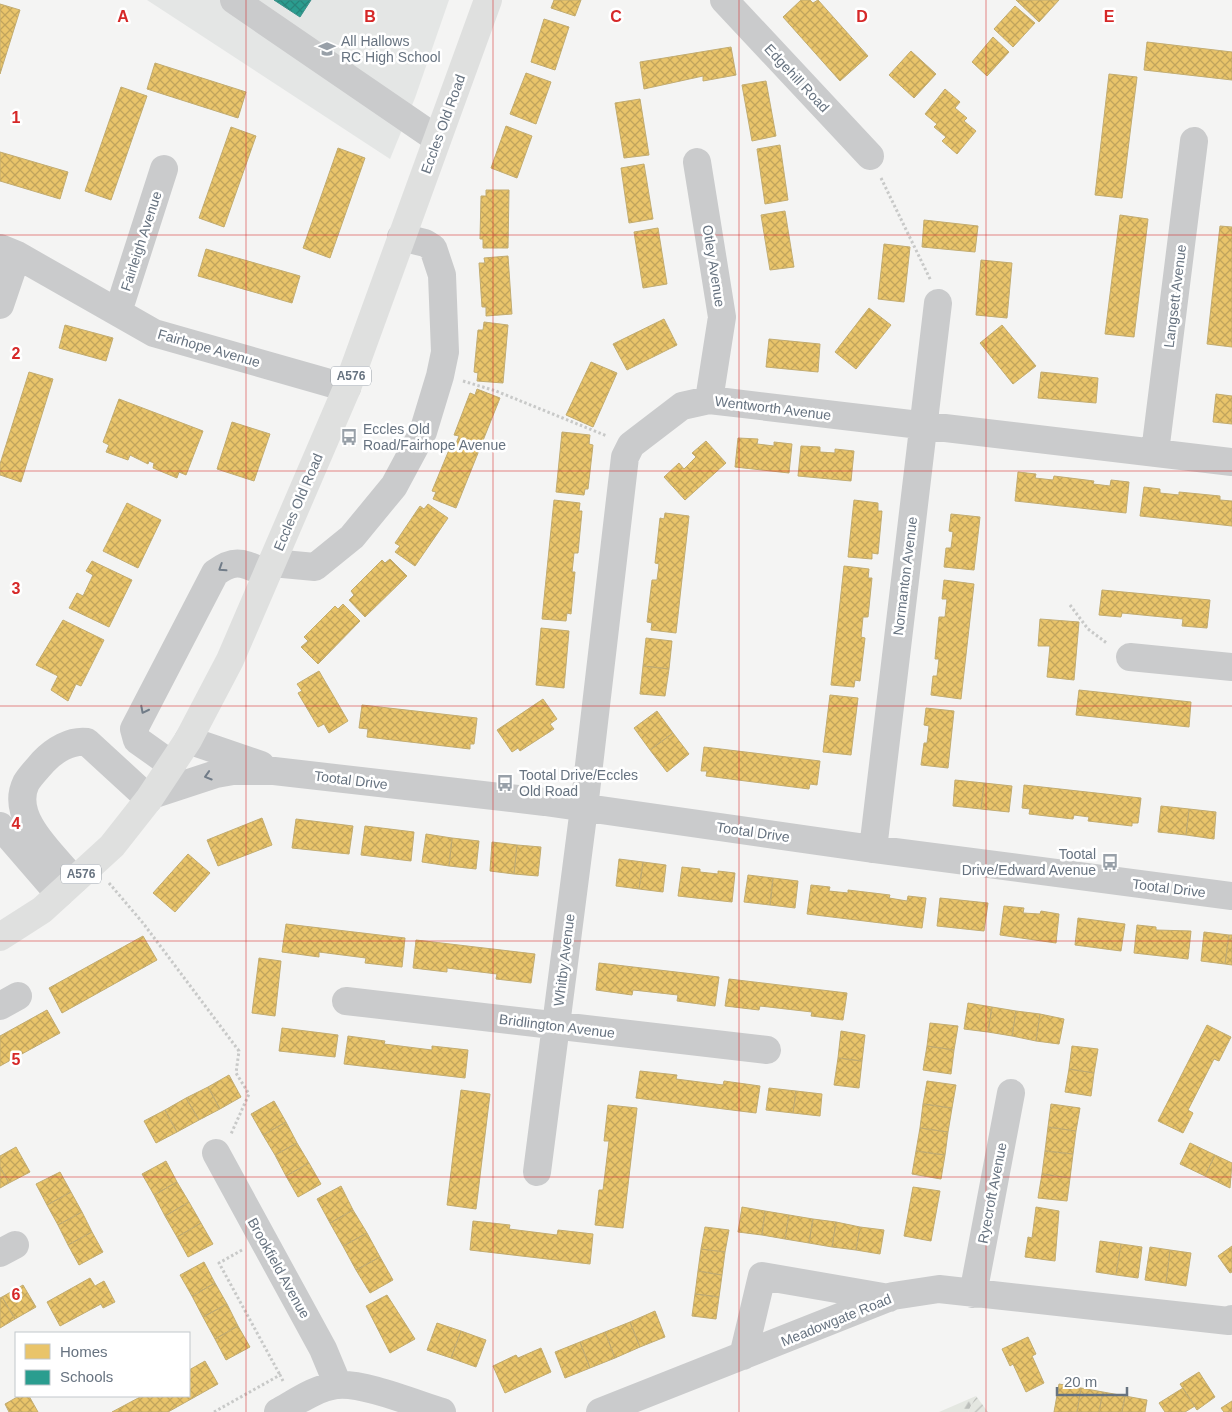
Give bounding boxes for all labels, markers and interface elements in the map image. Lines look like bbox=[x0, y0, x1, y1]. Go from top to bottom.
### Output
text: A bbox=[117, 8, 129, 25]
text: B bbox=[364, 8, 376, 25]
text: C bbox=[610, 8, 622, 25]
text: D bbox=[856, 8, 868, 25]
text: E bbox=[1104, 8, 1115, 25]
place label: All Hallows RC High School bbox=[341, 33, 441, 65]
school or university icon: All Hallows RC High School bbox=[317, 39, 337, 59]
street label: Edgehill Road bbox=[761, 41, 833, 115]
street label: Eccles Old Road bbox=[418, 72, 468, 176]
text: 1 bbox=[12, 109, 21, 126]
street label: Fairleigh Avenue bbox=[117, 189, 165, 293]
street label: Otley Avenue bbox=[700, 224, 728, 308]
street label: Langsett Avenue bbox=[1161, 243, 1189, 349]
street label: Fairhope Avenue bbox=[156, 326, 262, 370]
text: 2 bbox=[12, 345, 21, 362]
road number: A576 bbox=[331, 366, 371, 386]
street label: Wentworth Avenue bbox=[714, 393, 832, 423]
place label: Eccles Old Road/Fairhope Avenue bbox=[363, 421, 506, 453]
bus stop icon: Eccles Old Road/Fairhope Avenue bbox=[339, 427, 359, 447]
street label: Eccles Old Road bbox=[270, 451, 326, 553]
street label: Normanton Avenue bbox=[890, 515, 920, 636]
one-way arrow bbox=[218, 562, 227, 572]
text: 3 bbox=[12, 580, 21, 597]
one-way arrow bbox=[140, 704, 150, 713]
place label: Tootal Drive/Eccles Old Road bbox=[519, 767, 638, 799]
street label: Tootal Drive bbox=[313, 768, 389, 792]
one-way arrow bbox=[205, 771, 213, 781]
bus stop icon: Tootal Drive/Eccles Old Road bbox=[495, 773, 515, 793]
text: 4 bbox=[12, 815, 21, 832]
street label: Tootal Drive bbox=[715, 819, 791, 845]
place label: Tootal Drive/Edward Avenue bbox=[962, 846, 1096, 878]
bus stop icon: Tootal Drive/Edward Avenue bbox=[1100, 852, 1120, 872]
road number: A576 bbox=[61, 864, 101, 884]
street label: Tootal Drive bbox=[1131, 876, 1207, 900]
street label: Whitby Avenue bbox=[550, 913, 578, 1007]
street label: Bridlington Avenue bbox=[498, 1011, 616, 1041]
text: 5 bbox=[12, 1051, 21, 1068]
street label: Ryecroft Avenue bbox=[974, 1141, 1010, 1245]
street label: Brookfield Avenue bbox=[245, 1215, 313, 1321]
text: 6 bbox=[12, 1286, 21, 1303]
street label: Meadowgate Road bbox=[779, 1291, 893, 1349]
legend bbox=[15, 1332, 190, 1397]
text: Homes bbox=[60, 1343, 108, 1360]
scale bar bbox=[1057, 1364, 1127, 1396]
text: Schools bbox=[60, 1368, 113, 1385]
text: 20 m bbox=[1064, 1373, 1097, 1390]

